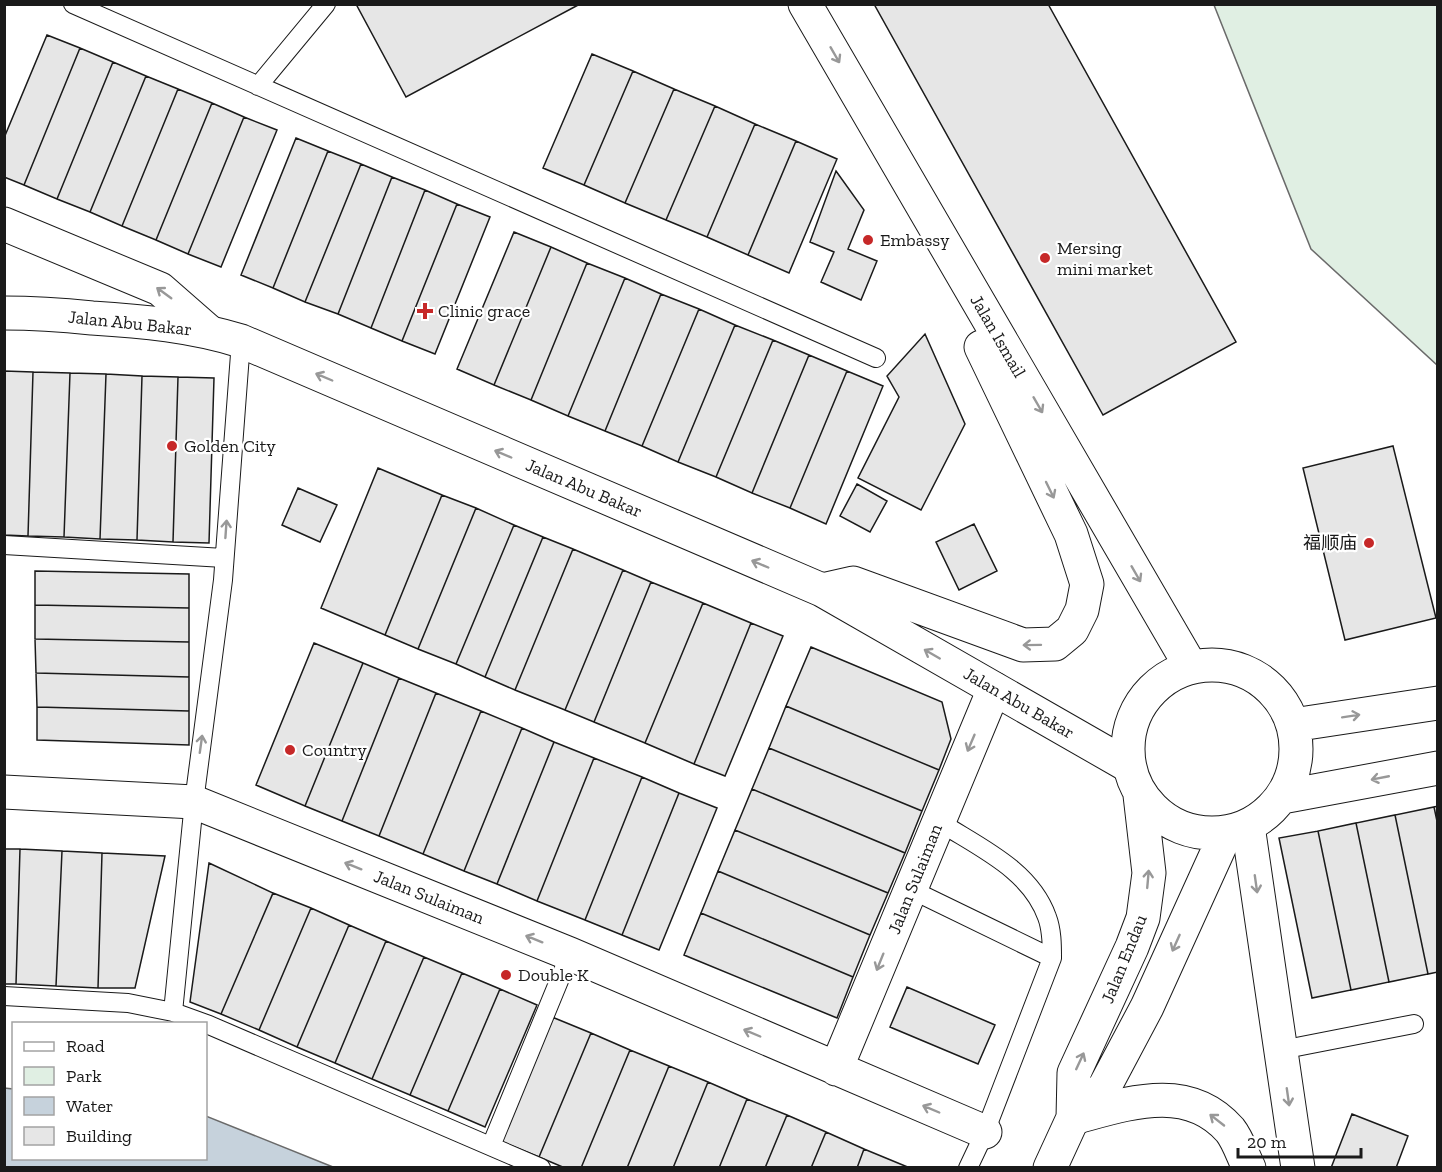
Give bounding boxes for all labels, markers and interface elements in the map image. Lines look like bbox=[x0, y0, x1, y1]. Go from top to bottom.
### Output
one-way arrow bbox=[829, 46, 841, 63]
place label: Embassy bbox=[880, 229, 950, 251]
marker: Embassy bbox=[861, 233, 875, 247]
place label: Mersing mini market bbox=[1057, 237, 1153, 280]
marker: Mersing mini market bbox=[1038, 251, 1052, 265]
one-way arrow bbox=[156, 287, 172, 299]
street label: Jalan Ismail bbox=[965, 291, 1031, 381]
place label: Clinic grace bbox=[438, 300, 530, 322]
marker: Clinic grace bbox=[416, 302, 434, 320]
street label: Jalan Abu Bakar bbox=[67, 306, 193, 340]
one-way arrow bbox=[315, 371, 334, 382]
one-way arrow bbox=[1032, 396, 1044, 413]
place label: Golden City bbox=[184, 435, 277, 457]
marker: Golden City bbox=[165, 439, 179, 453]
one-way arrow bbox=[495, 447, 513, 459]
street label: Jalan Abu Bakar bbox=[522, 454, 646, 522]
one-way arrow bbox=[1044, 481, 1056, 499]
one-way arrow bbox=[221, 520, 232, 540]
place label: 福顺庙 bbox=[1303, 532, 1357, 554]
marker: 福顺庙 bbox=[1362, 536, 1376, 550]
one-way arrow bbox=[751, 557, 769, 569]
one-way arrow bbox=[1130, 565, 1142, 582]
one-way arrow bbox=[1023, 639, 1043, 650]
one-way arrow bbox=[924, 647, 941, 659]
street label: Jalan Abu Bakar bbox=[960, 662, 1078, 744]
one-way arrow bbox=[1340, 711, 1360, 722]
one-way arrow bbox=[965, 733, 976, 752]
one-way arrow bbox=[196, 734, 207, 754]
place label: Country bbox=[302, 739, 368, 761]
marker: Country bbox=[283, 743, 297, 757]
one-way arrow bbox=[1371, 773, 1390, 784]
street label: Jalan Sulaiman bbox=[883, 820, 947, 937]
one-way arrow bbox=[344, 860, 363, 871]
street label: Jalan Sulaiman bbox=[371, 865, 488, 929]
one-way arrow bbox=[1142, 870, 1153, 890]
one-way arrow bbox=[1251, 873, 1262, 893]
street label: Jalan Endau bbox=[1096, 911, 1152, 1007]
one-way arrow bbox=[525, 933, 544, 944]
one-way arrow bbox=[1170, 934, 1182, 952]
one-way arrow bbox=[874, 952, 885, 971]
place label: Double K bbox=[518, 964, 589, 986]
marker: Double K bbox=[499, 968, 513, 982]
legend bbox=[12, 1022, 207, 1160]
one-way arrow bbox=[743, 1026, 761, 1038]
text: Road bbox=[66, 1035, 105, 1057]
one-way arrow bbox=[1075, 1052, 1086, 1070]
text: Park bbox=[66, 1065, 102, 1087]
one-way arrow bbox=[1282, 1087, 1293, 1107]
text: Water bbox=[66, 1095, 113, 1117]
one-way arrow bbox=[922, 1103, 941, 1114]
one-way arrow bbox=[1210, 1113, 1226, 1126]
scale bar bbox=[1238, 1121, 1361, 1159]
text: Building bbox=[66, 1125, 132, 1147]
text: 20 m bbox=[1247, 1131, 1287, 1153]

